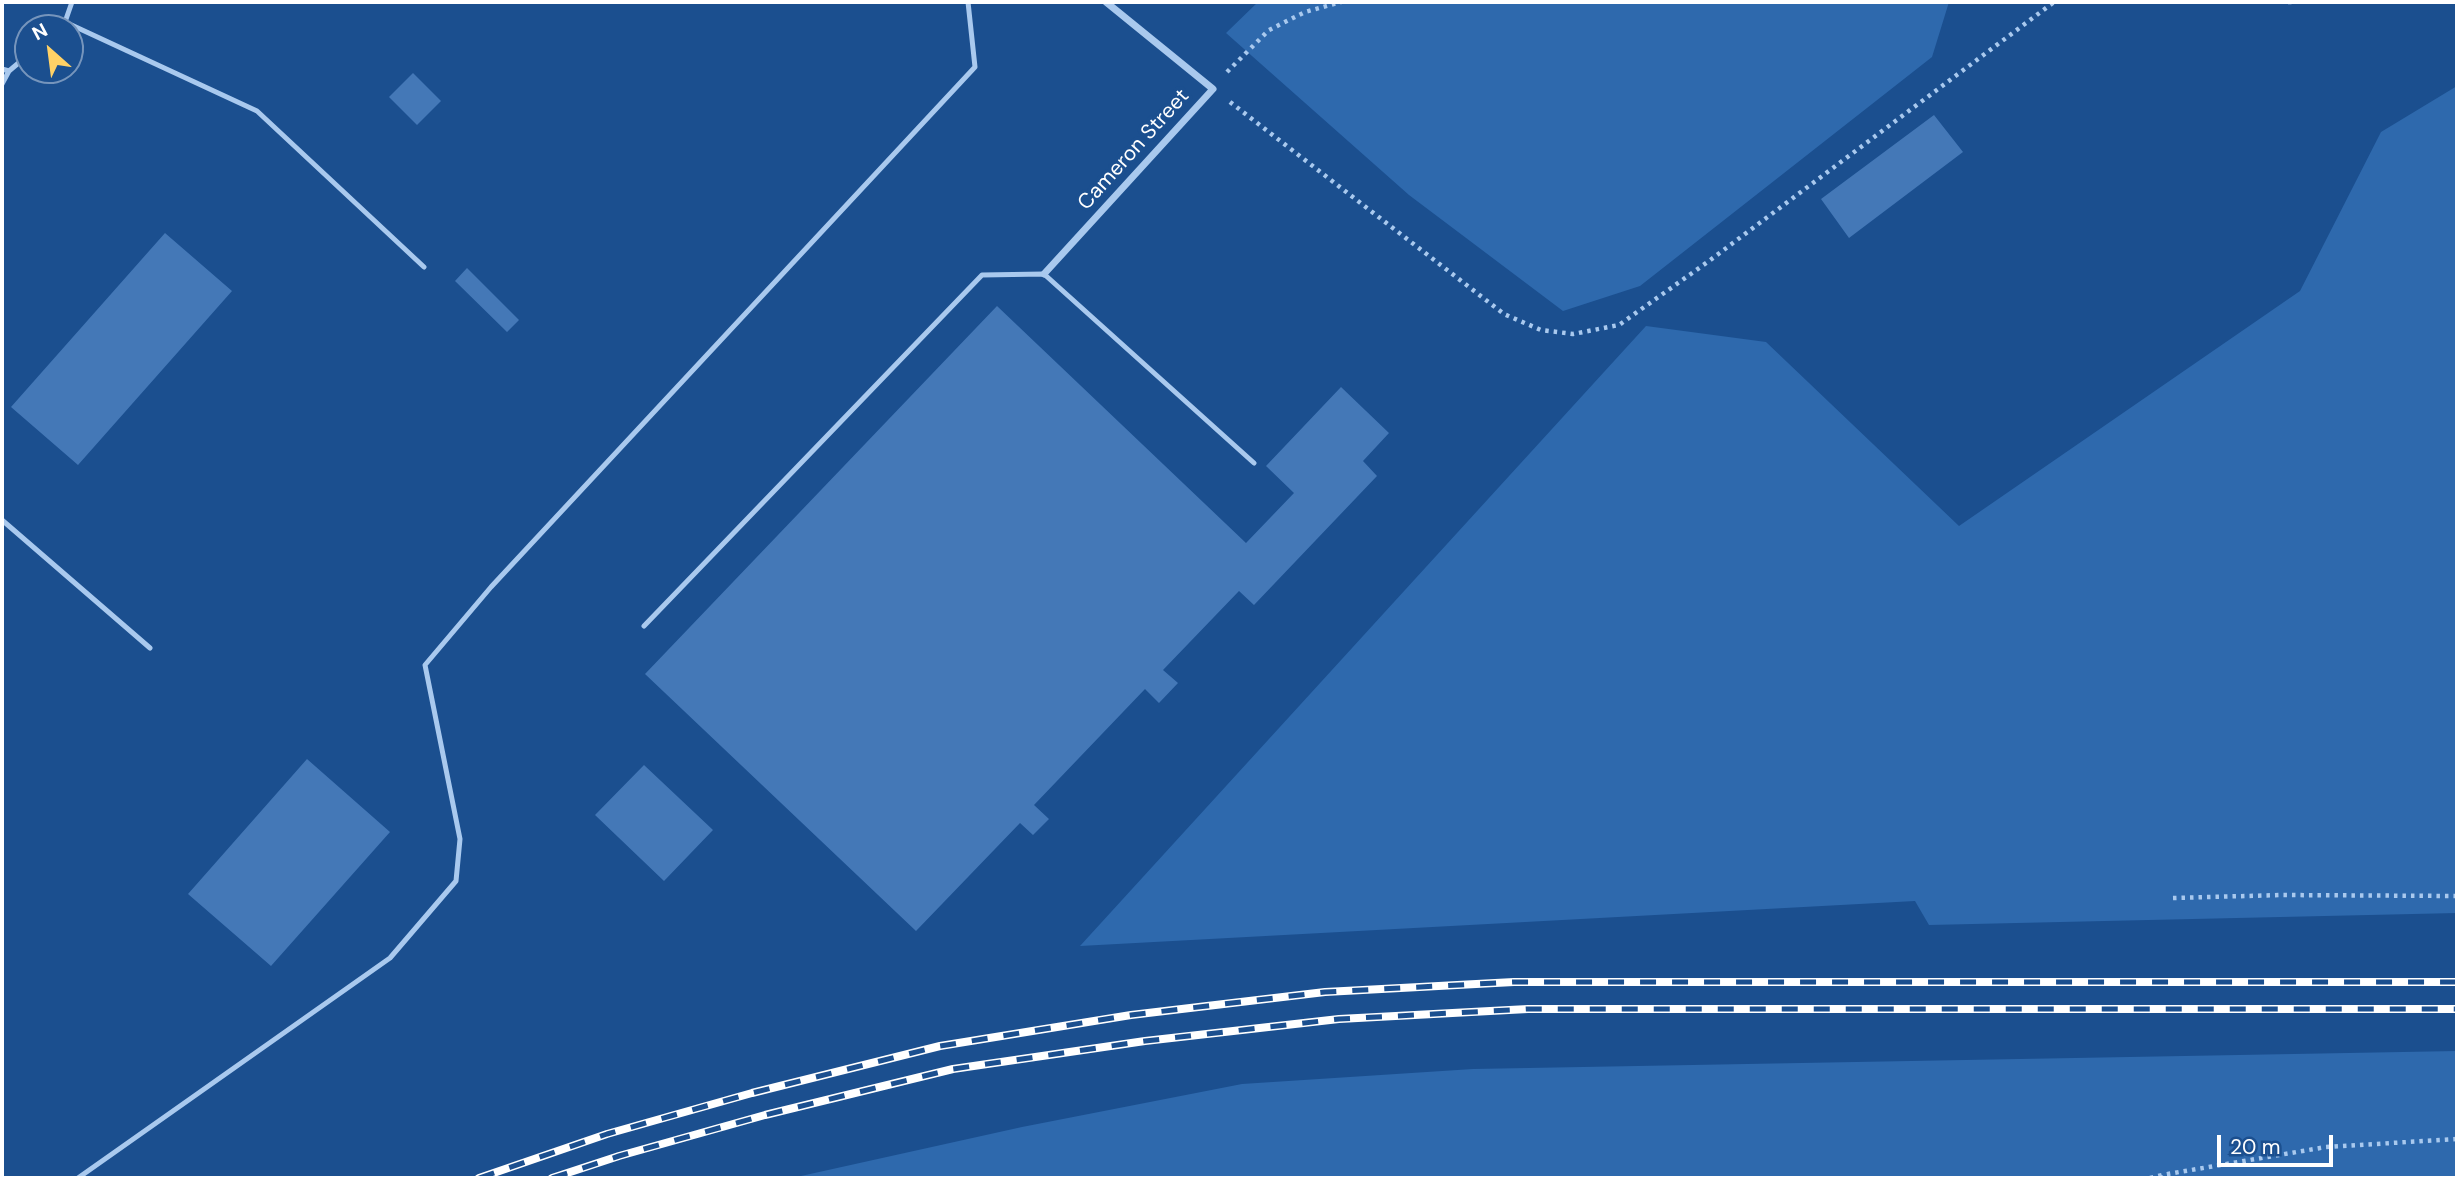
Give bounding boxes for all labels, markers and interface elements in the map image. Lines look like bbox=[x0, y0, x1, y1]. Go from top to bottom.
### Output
north arrow bbox=[14, 14, 84, 84]
text: N bbox=[28, 17, 52, 46]
street label: Cameron Street bbox=[1073, 84, 1195, 216]
scale bar bbox=[2221, 1120, 2336, 1164]
text: 20 m bbox=[2230, 1133, 2281, 1161]

